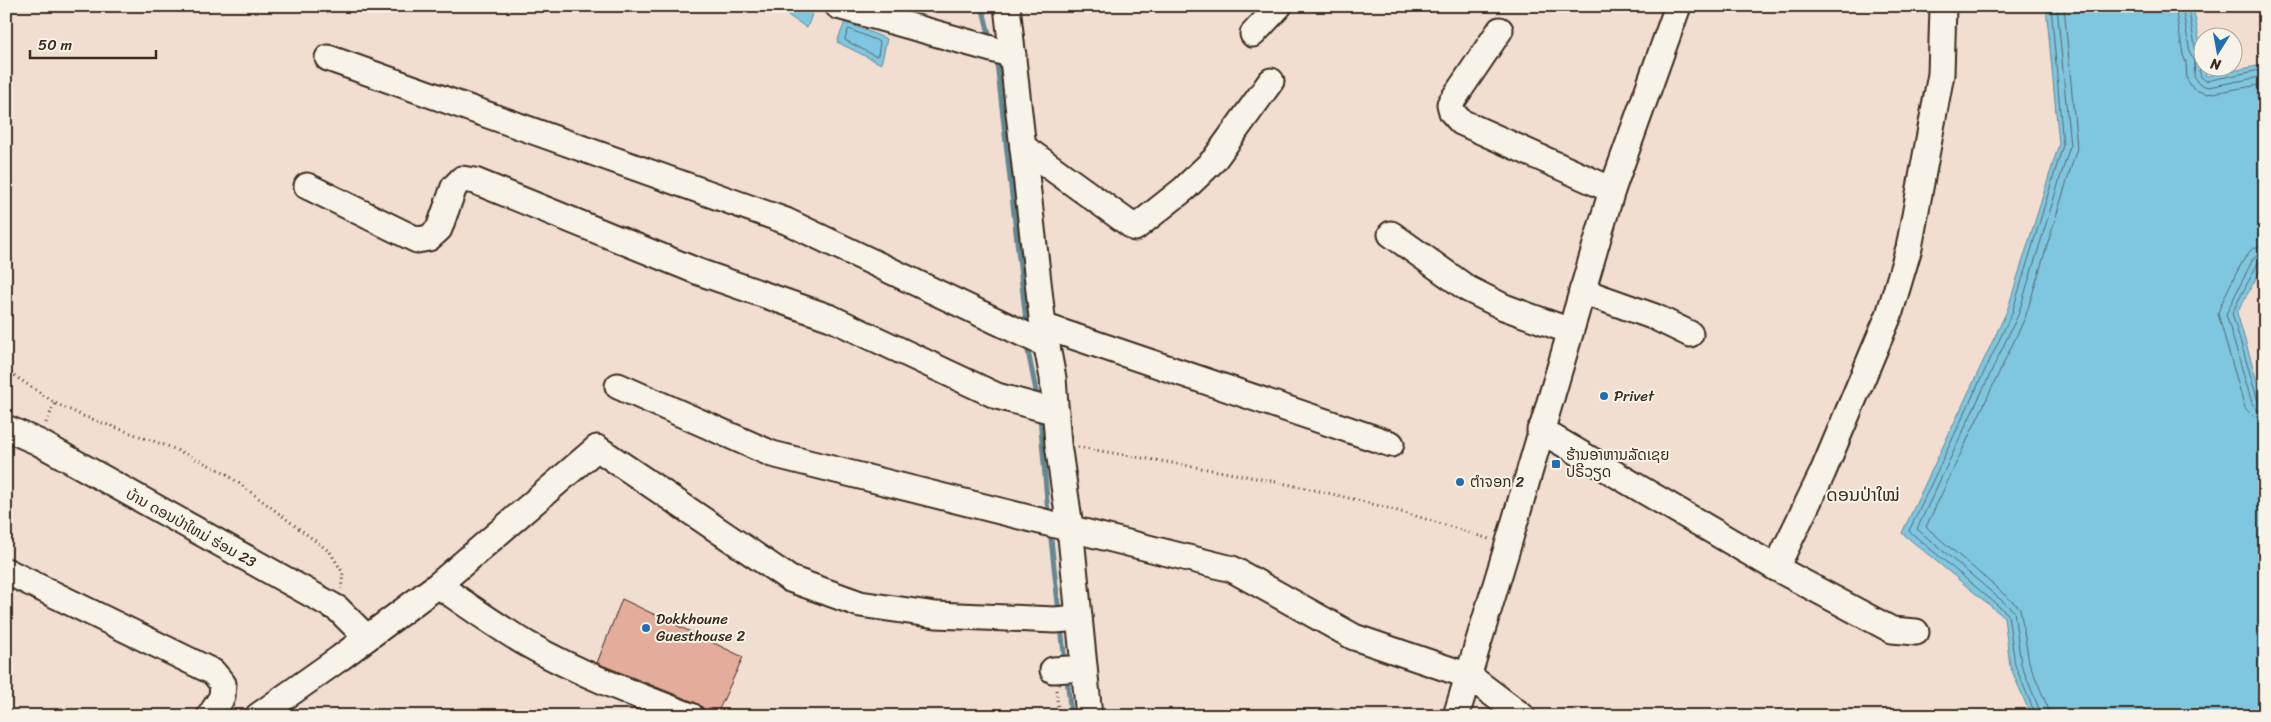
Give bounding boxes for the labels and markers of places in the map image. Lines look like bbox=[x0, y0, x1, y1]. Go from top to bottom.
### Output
place label: Privet bbox=[1614, 383, 1655, 409]
marker: Privet bbox=[1598, 390, 1610, 402]
place label: ຮ້ານອາຫານລັດເຊຍ ປຣີວຽດ bbox=[1566, 442, 1670, 485]
marker: ຮ້ານອາຫານລັດເຊຍ ປຣີວຽດ bbox=[1550, 458, 1562, 470]
place label: ຕຳຈອກ 2 bbox=[1470, 469, 1524, 495]
marker: ຕຳຈອກ 2 bbox=[1454, 476, 1466, 488]
place label: Dokkhoune Guesthouse 2 bbox=[656, 606, 745, 649]
marker: Dokkhoune Guesthouse 2 bbox=[640, 622, 652, 634]

